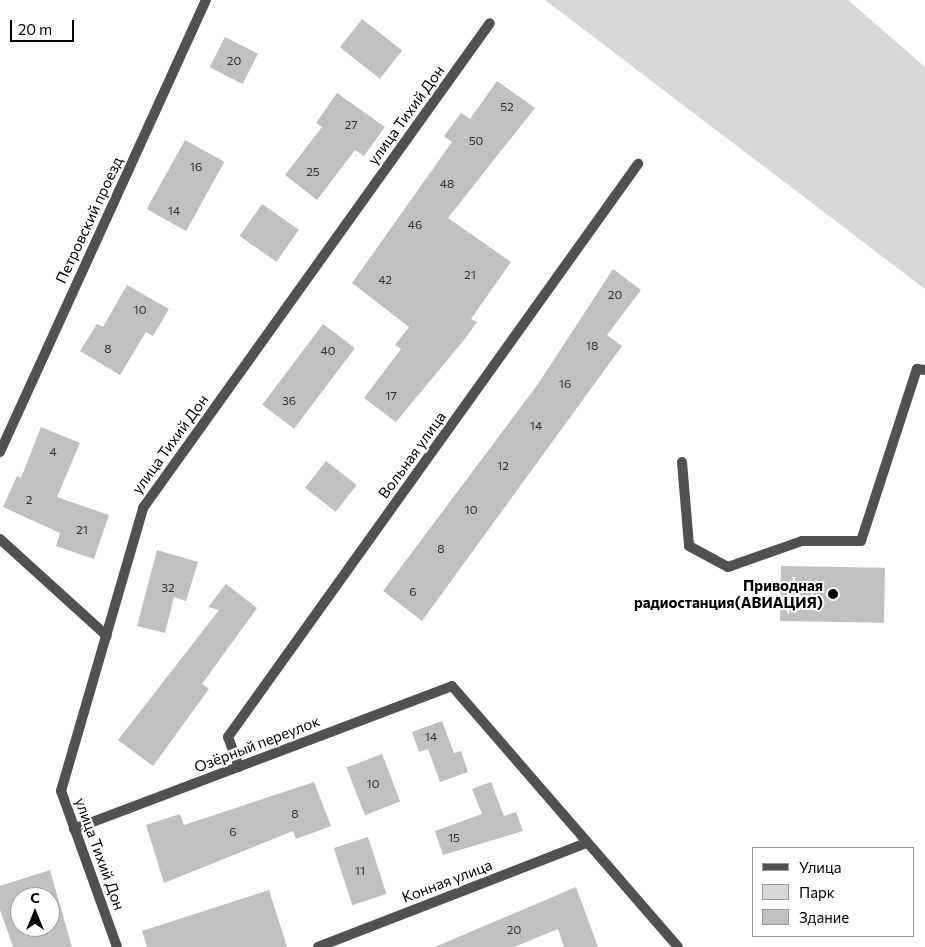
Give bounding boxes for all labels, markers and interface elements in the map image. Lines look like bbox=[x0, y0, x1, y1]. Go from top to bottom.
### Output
scale bar bbox=[12, 10, 76, 42]
text: 20 m bbox=[18, 20, 52, 38]
house number: 20 bbox=[227, 54, 241, 68]
street label: улица Тихий Дон bbox=[364, 62, 448, 168]
house number: 52 bbox=[500, 100, 514, 114]
house number: 27 bbox=[345, 118, 357, 132]
house number: 50 bbox=[469, 134, 483, 148]
street label: Петровский проезд bbox=[52, 154, 126, 286]
house number: 16 bbox=[190, 160, 202, 174]
house number: 25 bbox=[306, 165, 320, 179]
house number: 48 bbox=[440, 177, 454, 191]
house number: 14 bbox=[168, 204, 180, 218]
house number: 46 bbox=[408, 218, 422, 232]
house number: 21 bbox=[464, 268, 476, 282]
house number: 42 bbox=[378, 273, 392, 287]
house number: 20 bbox=[608, 288, 622, 302]
house number: 10 bbox=[134, 303, 146, 317]
house number: 18 bbox=[586, 339, 598, 353]
house number: 8 bbox=[104, 342, 112, 356]
house number: 40 bbox=[320, 344, 336, 358]
house number: 16 bbox=[559, 377, 571, 391]
house number: 17 bbox=[385, 389, 397, 403]
street label: улица Тихий Дон bbox=[128, 391, 212, 497]
house number: 36 bbox=[282, 394, 296, 408]
street label: Вольная улица bbox=[374, 408, 450, 502]
house number: 14 bbox=[530, 419, 542, 433]
house number: 4 bbox=[49, 445, 57, 459]
house number: 12 bbox=[497, 459, 509, 473]
house number: 2 bbox=[26, 493, 32, 507]
house number: 10 bbox=[465, 503, 477, 517]
house number: 21 bbox=[76, 523, 88, 537]
house number: 8 bbox=[437, 542, 445, 556]
place label: Приводная радиостанция(АВИАЦИЯ) bbox=[634, 576, 823, 611]
house number: 32 bbox=[161, 581, 175, 595]
house number: 6 bbox=[409, 585, 417, 599]
marker: Приводная радиостанция(АВИАЦИЯ) bbox=[827, 588, 839, 600]
street label: Озёрный переулок bbox=[192, 712, 322, 776]
house number: 14 bbox=[425, 730, 437, 744]
house number: 10 bbox=[367, 777, 379, 791]
street label: улица Тихий Дон bbox=[71, 795, 129, 913]
house number: 8 bbox=[291, 807, 299, 821]
house number: 6 bbox=[229, 825, 237, 839]
house number: 15 bbox=[448, 831, 460, 845]
legend bbox=[752, 847, 915, 937]
street label: Конная улица bbox=[399, 856, 495, 906]
text: Улица bbox=[799, 858, 841, 876]
house number: 11 bbox=[355, 864, 365, 878]
text: Парк bbox=[799, 883, 835, 901]
north arrow bbox=[10, 887, 60, 937]
text: С bbox=[30, 889, 40, 906]
text: Здание bbox=[799, 908, 849, 926]
house number: 20 bbox=[507, 923, 521, 937]

